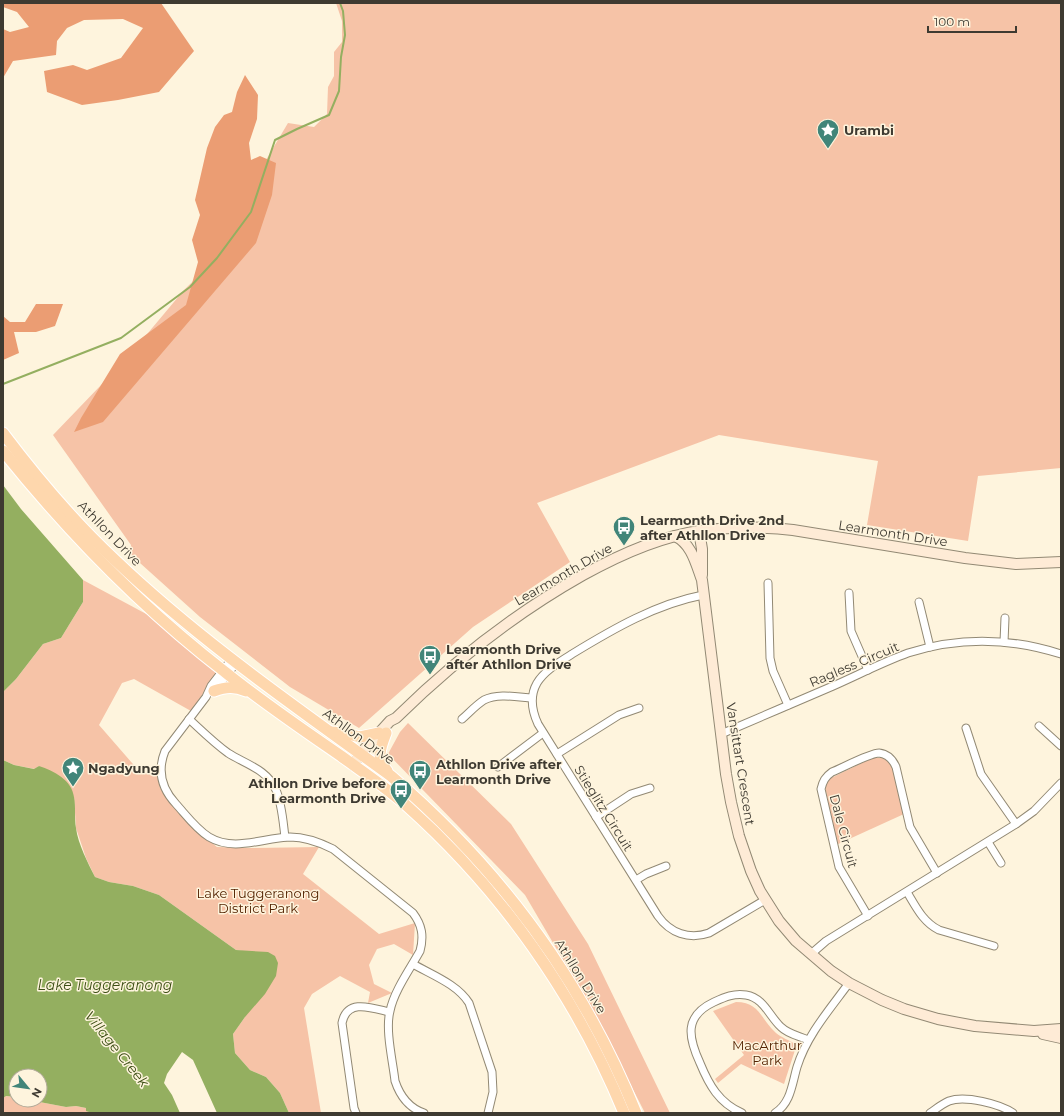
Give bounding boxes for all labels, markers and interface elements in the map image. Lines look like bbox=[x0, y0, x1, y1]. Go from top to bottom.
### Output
scale bar bbox=[928, 8, 1016, 34]
text: 100 m bbox=[934, 14, 970, 29]
place icon: Urambi bbox=[815, 117, 841, 150]
place label: Urambi bbox=[844, 122, 894, 138]
street label: Athllon Drive bbox=[75, 497, 145, 569]
place label: Learmonth Drive 2nd after Athllon Drive bbox=[640, 512, 784, 543]
bus stop icon: Learmonth Drive 2nd after Athllon Drive bbox=[611, 514, 637, 547]
street label: Learmonth Drive bbox=[837, 516, 949, 550]
street label: Learmonth Drive bbox=[511, 539, 615, 608]
street label: Ragless Circuit bbox=[807, 638, 901, 690]
place label: Learmonth Drive after Athllon Drive bbox=[446, 641, 572, 672]
bus stop icon: Learmonth Drive after Athllon Drive bbox=[417, 643, 443, 676]
street label: Vansittart Crescent bbox=[723, 702, 759, 826]
street label: Athllon Drive bbox=[320, 705, 398, 767]
place icon: Ngadyung bbox=[60, 755, 86, 788]
place label: Athllon Drive after Learmonth Drive bbox=[435, 756, 562, 787]
bus stop icon: Athllon Drive after Learmonth Drive bbox=[407, 758, 433, 791]
place label: Ngadyung bbox=[88, 760, 160, 776]
street label: Stieglitz Circuit bbox=[571, 762, 637, 854]
place label: Athllon Drive before Learmonth Drive bbox=[247, 775, 386, 806]
bus stop icon: Athllon Drive before Learmonth Drive bbox=[388, 777, 414, 810]
street label: Dale Circuit bbox=[826, 792, 862, 870]
park label: Lake Tuggeranong District Park bbox=[197, 885, 319, 916]
street label: Athllon Drive bbox=[552, 936, 610, 1016]
water label: Lake Tuggeranong bbox=[38, 976, 172, 994]
water label: Village Creek bbox=[81, 1007, 154, 1091]
park label: MacArthur Park bbox=[732, 1037, 802, 1068]
north arrow bbox=[8, 1068, 48, 1108]
text: N bbox=[28, 1086, 45, 1100]

